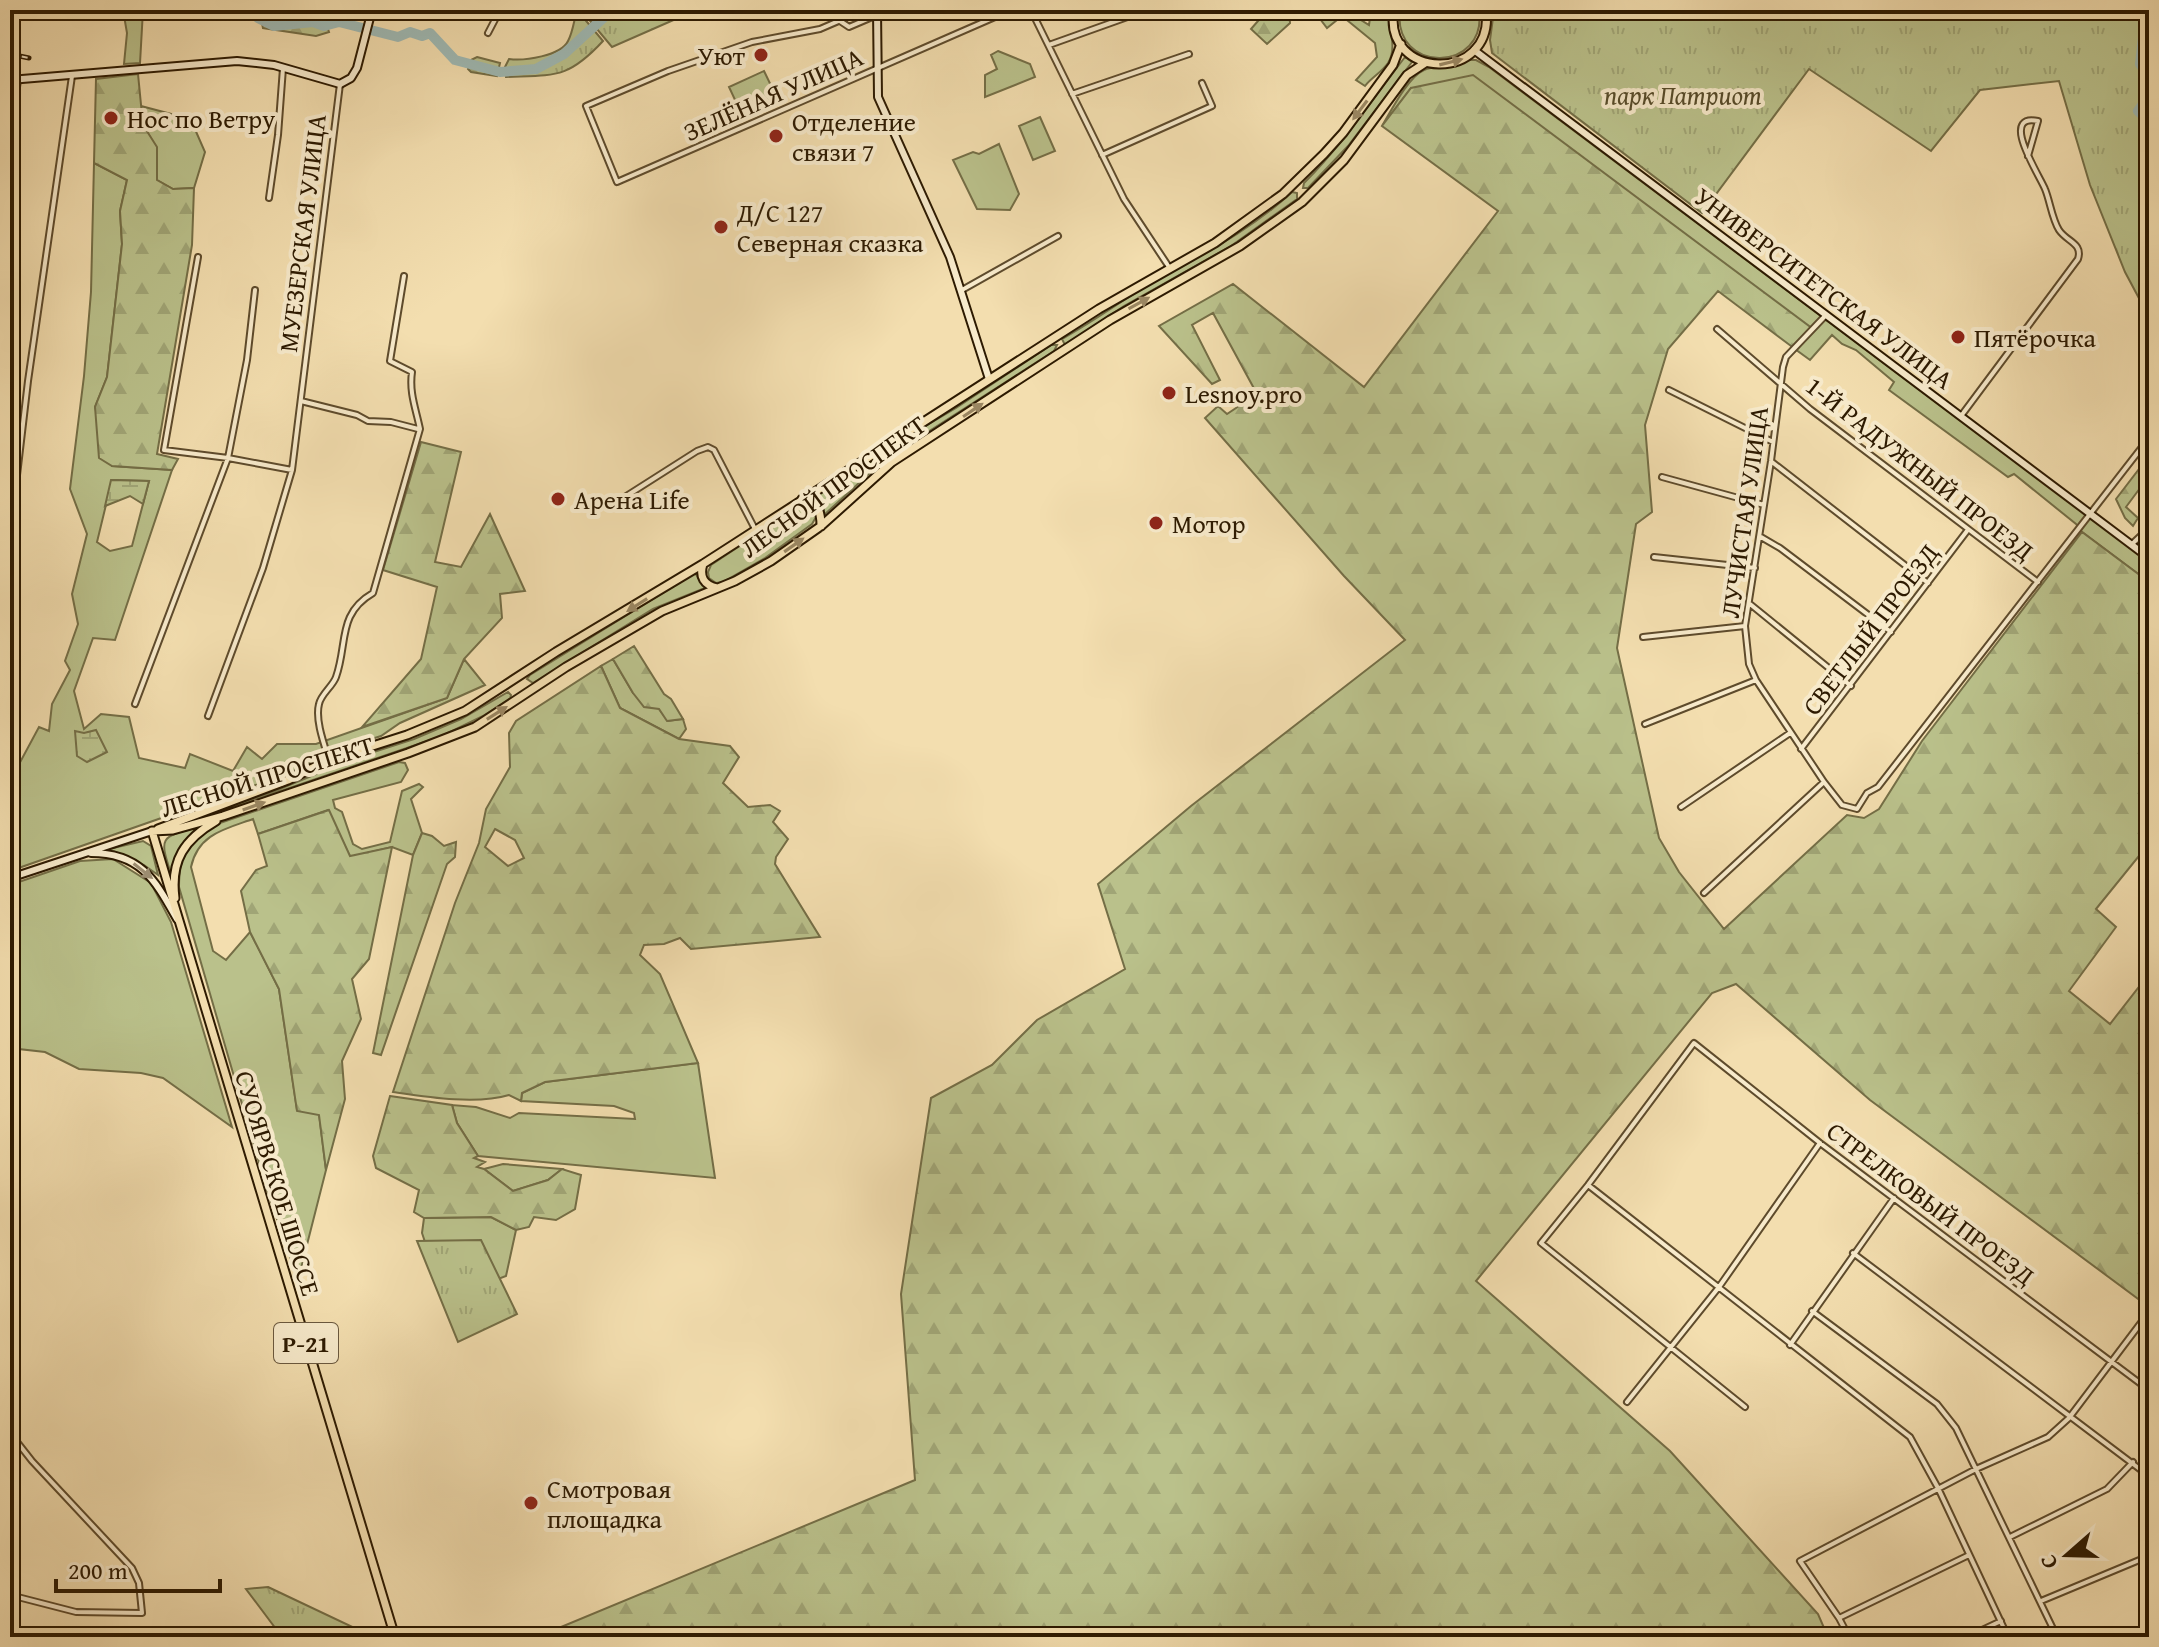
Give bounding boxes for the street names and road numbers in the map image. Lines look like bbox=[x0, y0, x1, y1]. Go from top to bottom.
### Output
street label: ЗЕЛЁНАЯ УЛИЦА bbox=[677, 37, 869, 151]
street label: МУЕЗЕРСКАЯ УЛИЦА bbox=[268, 112, 336, 354]
street label: УНИВЕРСИТЕТСКАЯ УЛИЦА bbox=[1686, 177, 1962, 399]
street label: 1-Й РАДУЖНЫЙ ПРОЕЗД bbox=[1798, 366, 2042, 570]
street label: ЛУЧИСТАЯ УЛИЦА bbox=[1710, 403, 1778, 620]
street label: ЛЕСНОЙ ПРОСПЕКТ bbox=[732, 405, 934, 567]
street label: СВЕТЛЫЙ ПРОЕЗД bbox=[1792, 535, 1948, 723]
street label: ЛЕСНОЙ ПРОСПЕКТ bbox=[156, 725, 379, 827]
street label: СУОЯРВСКОЕ ШОССЕ bbox=[225, 1066, 331, 1300]
street label: СТРЕЛКОВЫЙ ПРОЕЗД bbox=[1819, 1112, 2043, 1294]
road number: Р-21 bbox=[274, 1323, 338, 1363]

